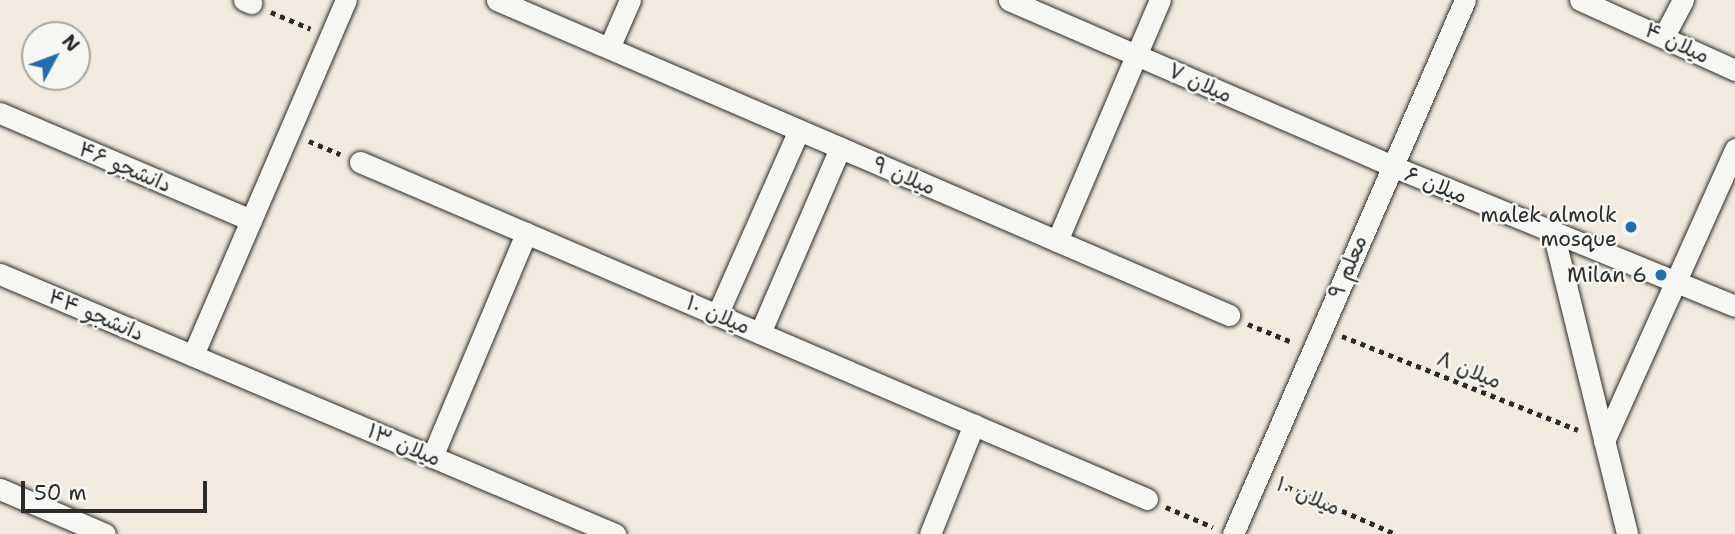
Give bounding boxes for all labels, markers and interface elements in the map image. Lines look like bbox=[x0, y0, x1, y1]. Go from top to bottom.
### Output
street label: میلان ۴ bbox=[1641, 17, 1713, 69]
north arrow bbox=[21, 21, 91, 91]
text: N bbox=[56, 29, 85, 57]
street label: میلان ۷ bbox=[1164, 58, 1236, 108]
street label: دانشجو ۴۶ bbox=[75, 136, 175, 198]
street label: میلان ۹ bbox=[869, 152, 939, 200]
street label: میلان ۶ bbox=[1401, 161, 1471, 209]
place label: malek almolk mosque bbox=[1480, 202, 1617, 252]
marker: malek almolk mosque bbox=[1623, 219, 1639, 235]
street label: معلم ۹ bbox=[1323, 231, 1373, 303]
place label: Milan 6 bbox=[1567, 262, 1647, 288]
marker: Milan 6 bbox=[1653, 267, 1669, 283]
street label: دانشجو ۴۴ bbox=[45, 284, 147, 346]
street label: میلان ۱۰ bbox=[682, 290, 754, 340]
street label: میلان ۸ bbox=[1433, 346, 1505, 394]
street label: میلان ۱۳ bbox=[364, 418, 444, 472]
scale bar bbox=[24, 468, 210, 512]
street label: میلان ۱۰ bbox=[1272, 471, 1344, 521]
text: 50 m bbox=[34, 479, 87, 507]

